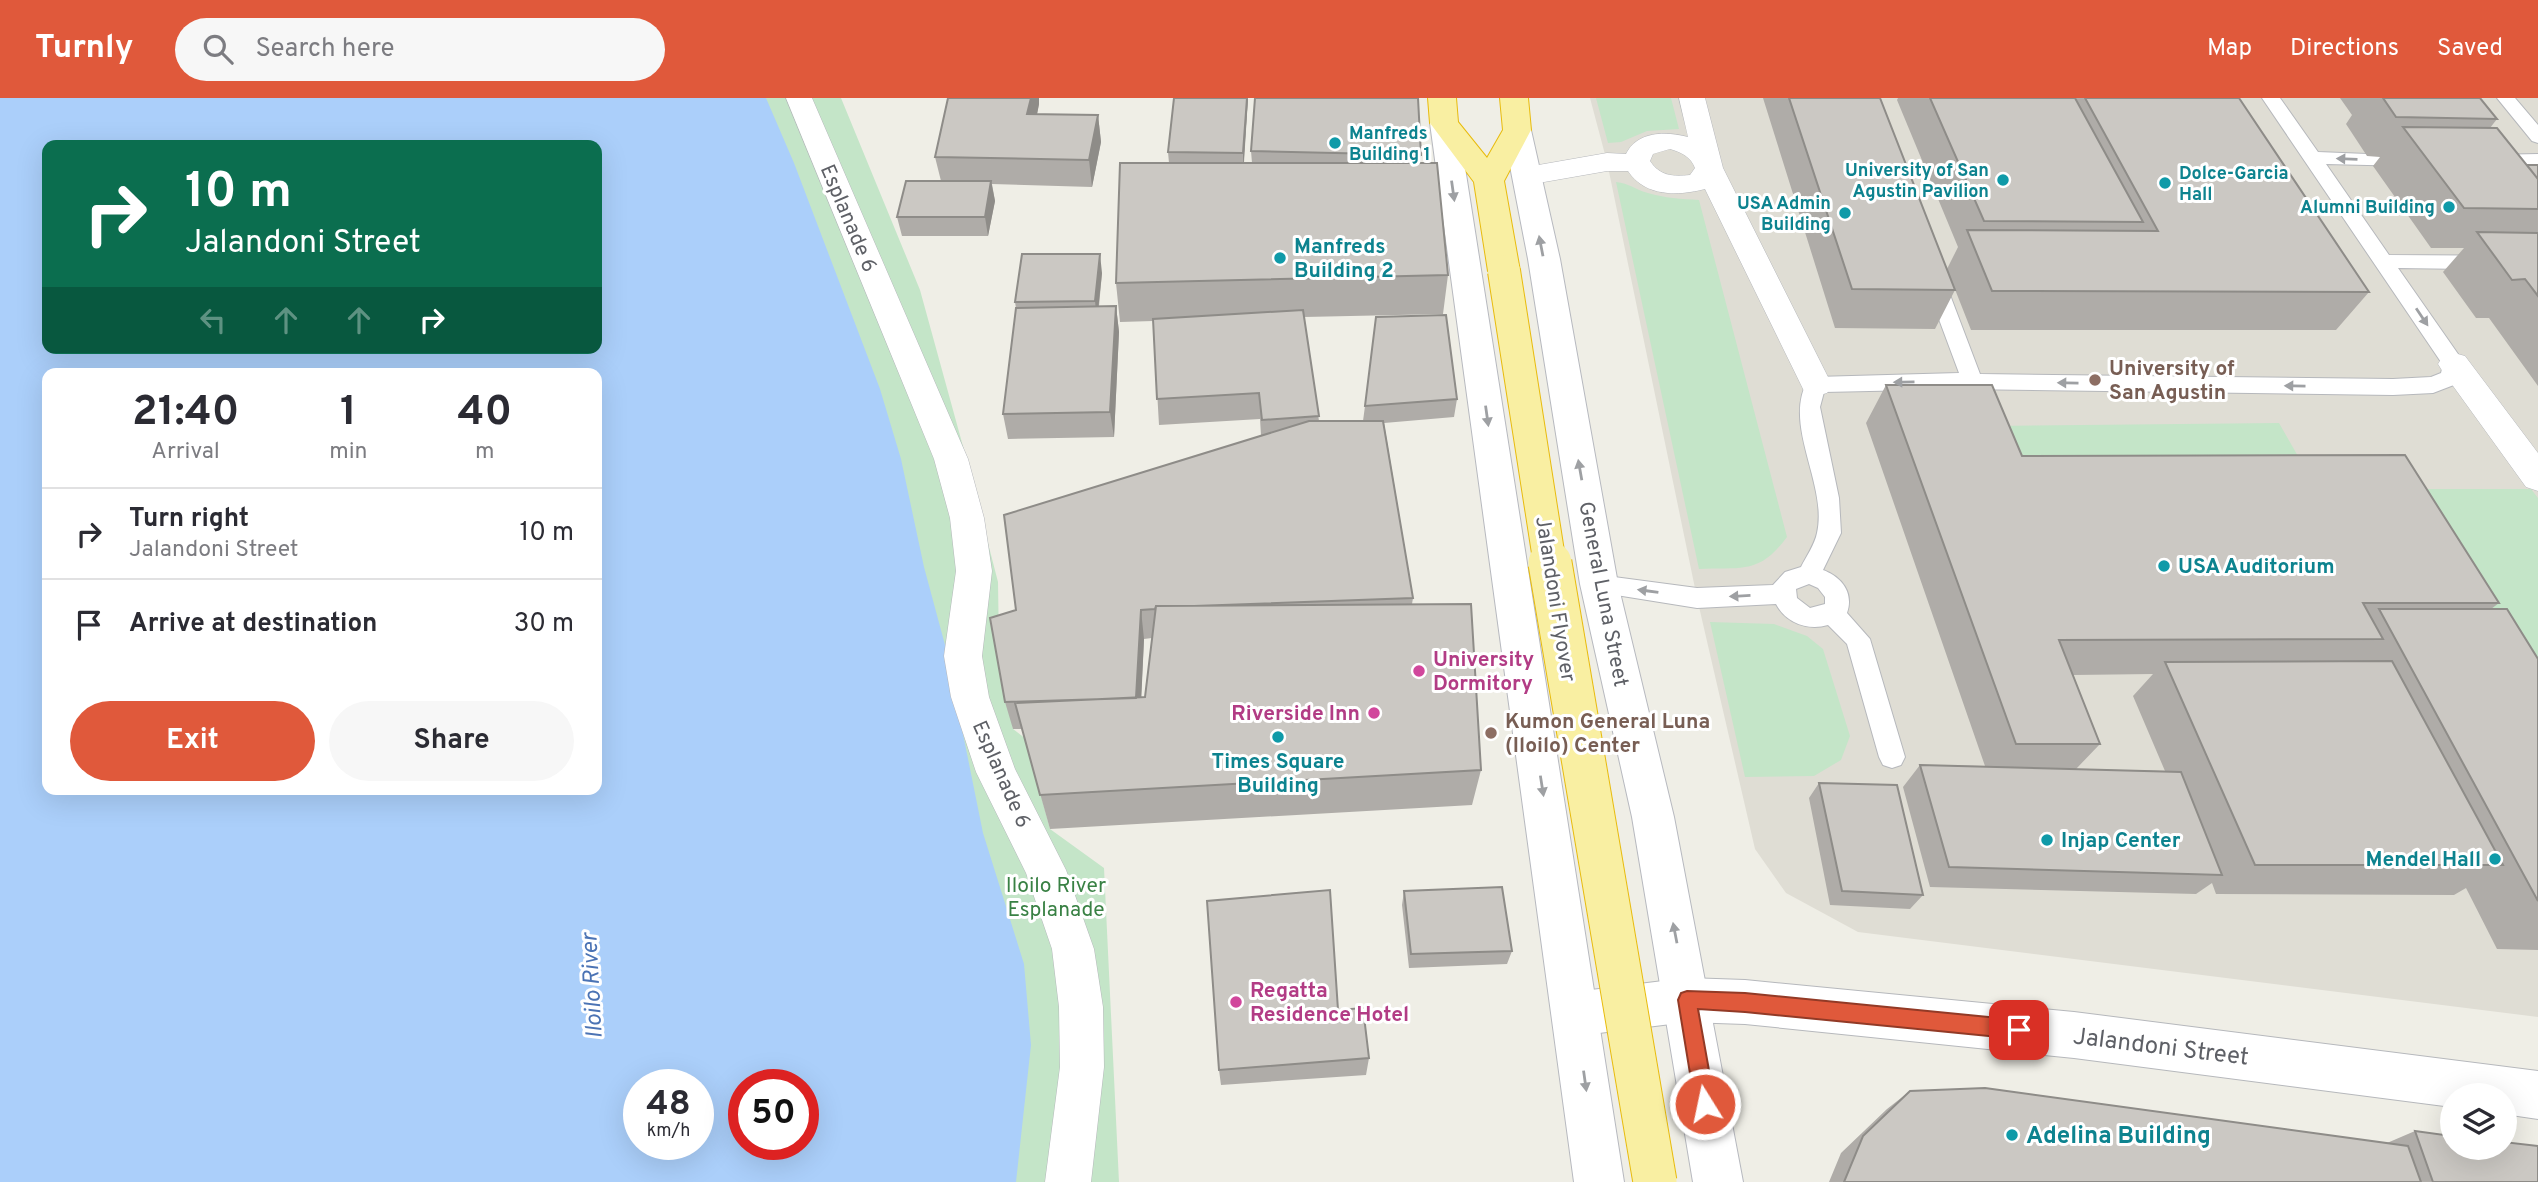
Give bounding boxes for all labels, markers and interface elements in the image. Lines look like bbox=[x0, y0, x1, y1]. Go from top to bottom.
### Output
search box bbox=[175, 18, 665, 81]
text: Turnly bbox=[35, 28, 133, 70]
icon: search bbox=[199, 30, 237, 68]
text: Search here bbox=[255, 33, 394, 66]
text: Map bbox=[2207, 34, 2252, 64]
text: Directions bbox=[2290, 34, 2399, 64]
text: Saved bbox=[2437, 34, 2503, 64]
place label: Manfreds Building 1 bbox=[1349, 123, 1431, 167]
marker: Manfreds Building 1 bbox=[1327, 135, 1343, 151]
one-way arrow bbox=[2336, 153, 2358, 165]
place label: University of San Agustin Pavilion bbox=[1845, 160, 1989, 204]
street label: Esplanade 6 bbox=[813, 161, 882, 277]
text: 10 m bbox=[185, 163, 292, 225]
place label: Dolce-Garcia Hall bbox=[2179, 163, 2289, 207]
icon: right bbox=[70, 168, 161, 259]
marker: University of San Agustin Pavilion bbox=[1995, 172, 2011, 188]
marker: Dolce-Garcia Hall bbox=[2157, 175, 2173, 191]
one-way arrow bbox=[1448, 180, 1459, 202]
place label: USA Admin Building bbox=[1737, 193, 1831, 237]
place label: Alumni Building bbox=[2300, 197, 2435, 220]
marker: Alumni Building bbox=[2441, 199, 2457, 215]
marker: USA Admin Building bbox=[1837, 205, 1853, 221]
text: Jalandoni Street bbox=[185, 224, 421, 264]
place label: Manfreds Building 2 bbox=[1294, 234, 1394, 285]
one-way arrow bbox=[1535, 235, 1546, 257]
marker: Manfreds Building 2 bbox=[1272, 250, 1288, 266]
icon: left bbox=[194, 301, 232, 339]
icon: ahead bbox=[267, 301, 305, 339]
icon: ahead bbox=[340, 301, 378, 339]
icon: right bbox=[413, 301, 451, 339]
one-way arrow bbox=[2415, 308, 2428, 327]
place label: University of San Agustin bbox=[2109, 356, 2235, 407]
marker: University of San Agustin bbox=[2087, 372, 2103, 388]
one-way arrow bbox=[1893, 377, 1915, 388]
one-way arrow bbox=[2057, 377, 2079, 388]
one-way arrow bbox=[2284, 380, 2306, 392]
text: 21:40 bbox=[132, 387, 239, 440]
text: 1 bbox=[340, 387, 357, 440]
text: 40 bbox=[457, 387, 512, 440]
one-way arrow bbox=[1481, 405, 1492, 427]
text: Arrival bbox=[151, 438, 220, 467]
text: min bbox=[329, 438, 367, 467]
text: m bbox=[475, 438, 494, 467]
one-way arrow bbox=[1574, 459, 1585, 481]
street label: General Luna Street bbox=[1571, 499, 1634, 689]
text: Turn right bbox=[129, 503, 249, 536]
icon: right bbox=[70, 515, 108, 553]
street label: Jalandoni Flyover bbox=[1528, 515, 1581, 684]
text: 10 m bbox=[519, 517, 574, 550]
text: Jalandoni Street bbox=[129, 536, 299, 565]
place label: USA Auditorium bbox=[2178, 554, 2335, 581]
marker: USA Auditorium bbox=[2156, 558, 2172, 574]
one-way arrow bbox=[1637, 586, 1659, 597]
one-way arrow bbox=[1729, 590, 1751, 601]
icon: arrive bbox=[70, 606, 108, 644]
text: Arrive at destination bbox=[129, 608, 377, 641]
text: 30 m bbox=[514, 608, 574, 641]
place label: University Dormitory bbox=[1433, 647, 1534, 698]
marker: University Dormitory bbox=[1411, 663, 1427, 679]
button: Exit bbox=[70, 701, 315, 781]
button: Share bbox=[329, 701, 574, 781]
place label: Riverside Inn bbox=[1231, 701, 1360, 728]
marker: Riverside Inn bbox=[1366, 705, 1382, 721]
place label: Kumon General Luna (Iloilo) Center bbox=[1505, 709, 1710, 760]
street label: Esplanade 6 bbox=[965, 717, 1036, 832]
marker: Kumon General Luna (Iloilo) Center bbox=[1483, 725, 1499, 741]
marker: Times Square Building bbox=[1270, 729, 1286, 745]
place label: Times Square Building bbox=[1212, 749, 1344, 800]
one-way arrow bbox=[1537, 775, 1548, 797]
place label: Injap Center bbox=[2061, 828, 2181, 855]
marker: Injap Center bbox=[2039, 832, 2055, 848]
place label: Mendel Hall bbox=[2365, 847, 2481, 874]
marker: Mendel Hall bbox=[2487, 851, 2503, 867]
park label: Iloilo River Esplanade bbox=[1006, 873, 1106, 924]
one-way arrow bbox=[1669, 922, 1680, 944]
water label: Iloilo River bbox=[576, 930, 611, 1039]
place label: Regatta Residence Hotel bbox=[1250, 978, 1409, 1029]
marker: Regatta Residence Hotel bbox=[1228, 994, 1244, 1010]
pin bbox=[1989, 1000, 2049, 1060]
icon: arrive bbox=[2000, 1011, 2038, 1049]
street label: Jalandoni Street bbox=[2071, 1022, 2250, 1074]
position arrow bbox=[1668, 1067, 1742, 1141]
speed limit sign: 50 bbox=[728, 1069, 819, 1160]
one-way arrow bbox=[1580, 1070, 1591, 1092]
text: 48 bbox=[646, 1083, 691, 1127]
map controls bbox=[2440, 1083, 2517, 1160]
button: layers bbox=[2440, 1083, 2517, 1160]
text: km/h bbox=[647, 1120, 690, 1143]
place label: Adelina Building bbox=[2026, 1122, 2211, 1152]
marker: Adelina Building bbox=[2004, 1127, 2020, 1143]

